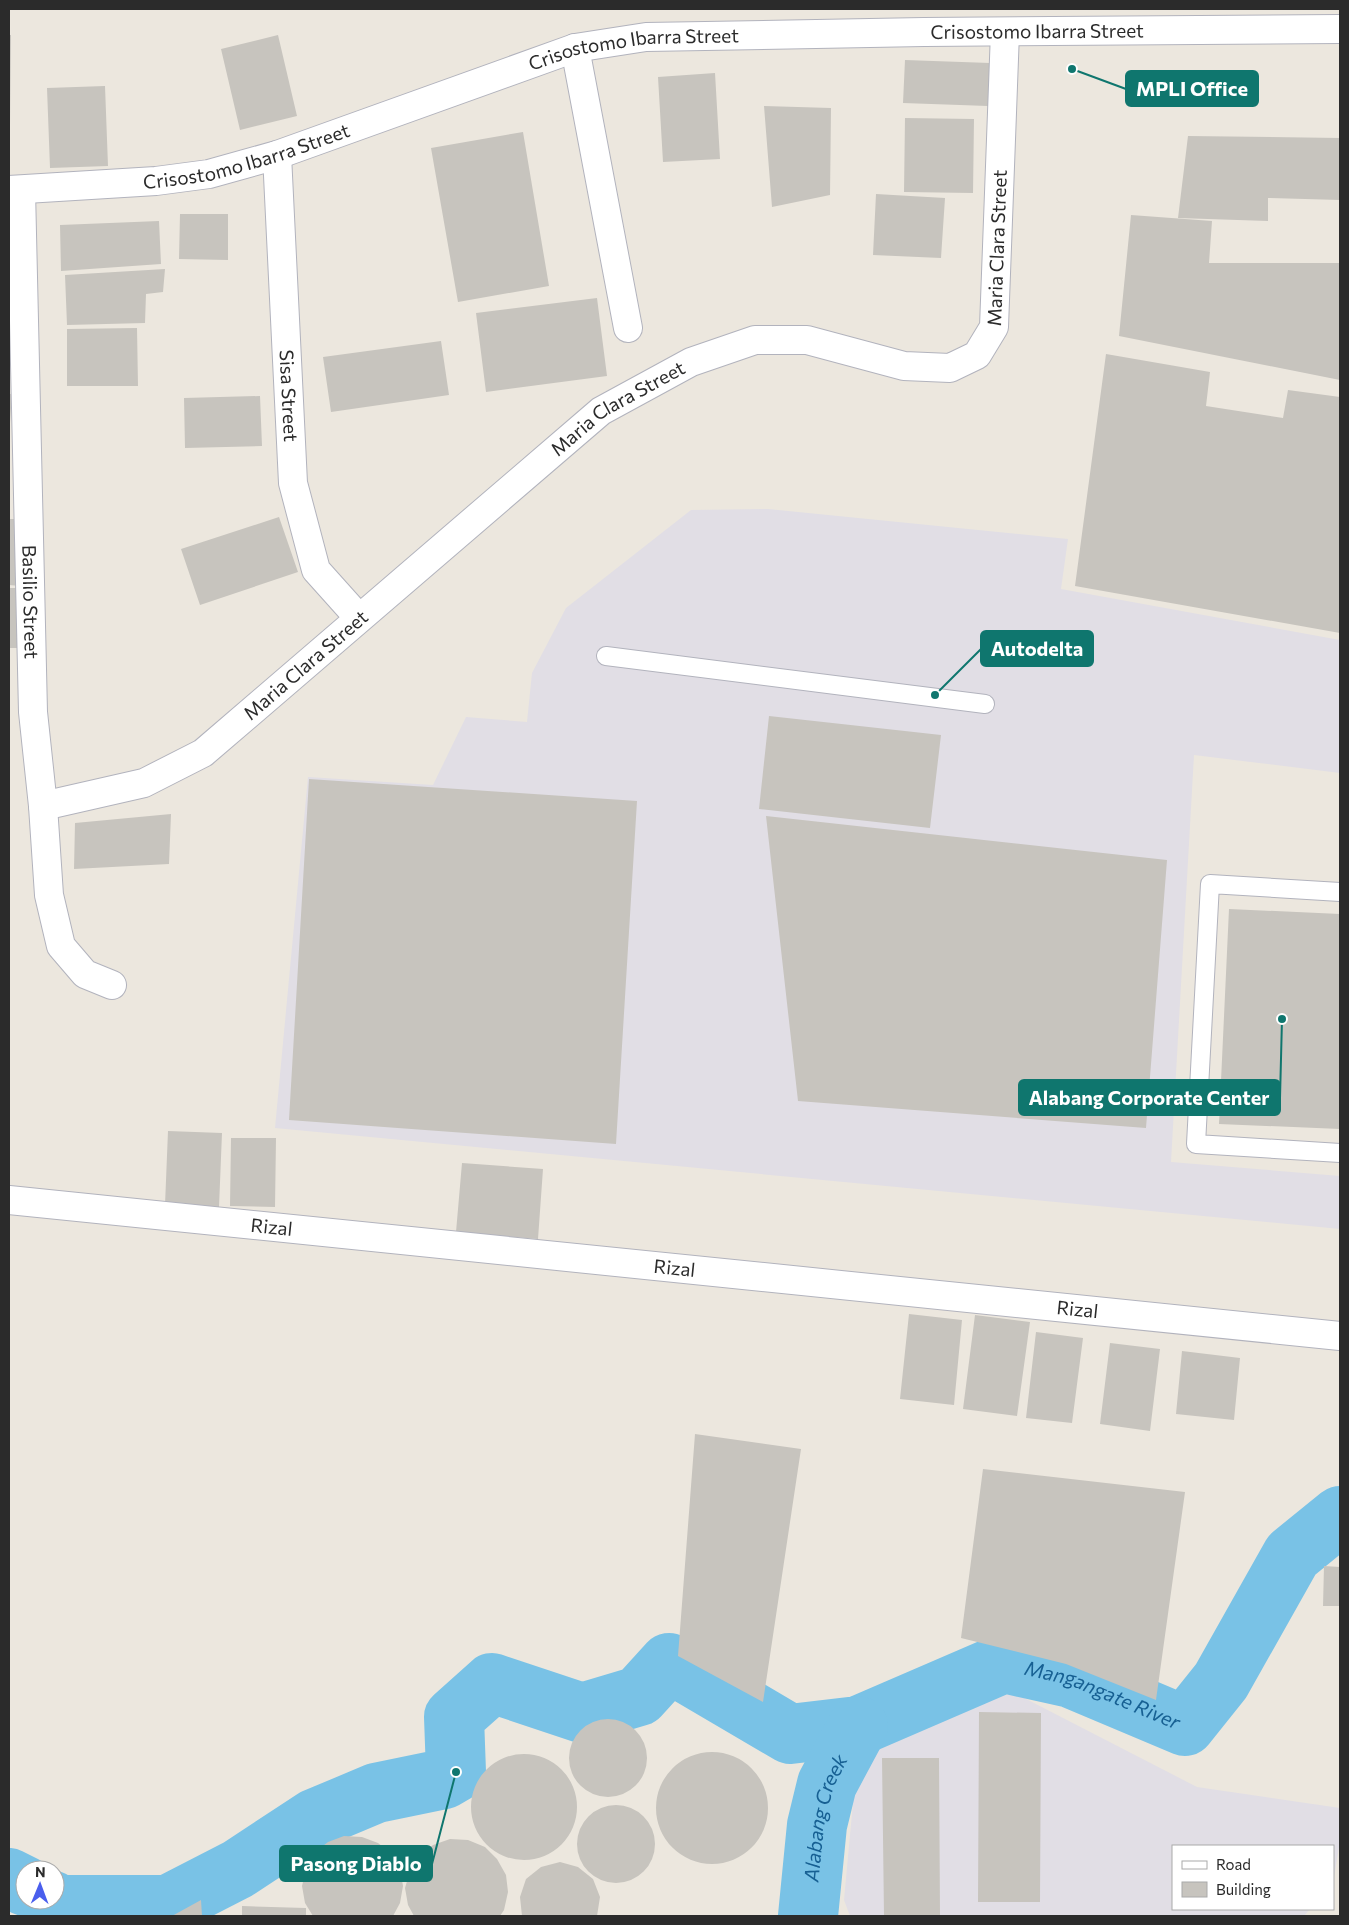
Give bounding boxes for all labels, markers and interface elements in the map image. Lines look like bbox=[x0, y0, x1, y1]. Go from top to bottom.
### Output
street label: Crisostomo Ibarra Street bbox=[930, 18, 1144, 43]
street label: Crisostomo Ibarra Street bbox=[525, 23, 739, 75]
callout: MPLI Office bbox=[1126, 71, 1258, 106]
text: MPLI Office bbox=[1136, 76, 1248, 100]
street label: Crisostomo Ibarra Street bbox=[142, 118, 353, 193]
street label: Maria Clara Street bbox=[982, 169, 1011, 327]
street label: Sisa Street bbox=[276, 349, 303, 442]
street label: Maria Clara Street bbox=[546, 356, 689, 460]
street label: Basilio Street bbox=[18, 545, 44, 659]
street label: Maria Clara Street bbox=[238, 605, 372, 724]
callout: Autodelta bbox=[981, 631, 1093, 666]
text: Autodelta bbox=[991, 636, 1083, 660]
callout: Alabang Corporate Center bbox=[1019, 1080, 1280, 1115]
text: Alabang Corporate Center bbox=[1028, 1085, 1270, 1109]
street label: Rizal bbox=[250, 1213, 294, 1240]
street label: Rizal bbox=[653, 1254, 697, 1281]
street label: Rizal bbox=[1056, 1295, 1099, 1322]
water label: Mangangate River bbox=[1023, 1655, 1185, 1734]
water label: Alabang Creek bbox=[798, 1749, 852, 1884]
legend bbox=[1172, 1845, 1334, 1910]
callout: Pasong Diablo bbox=[280, 1846, 432, 1881]
text: Pasong Diablo bbox=[290, 1851, 422, 1875]
text: Road bbox=[1216, 1855, 1251, 1873]
north arrow bbox=[15, 1860, 65, 1910]
text: N bbox=[35, 1863, 46, 1880]
text: Building bbox=[1216, 1880, 1271, 1898]

